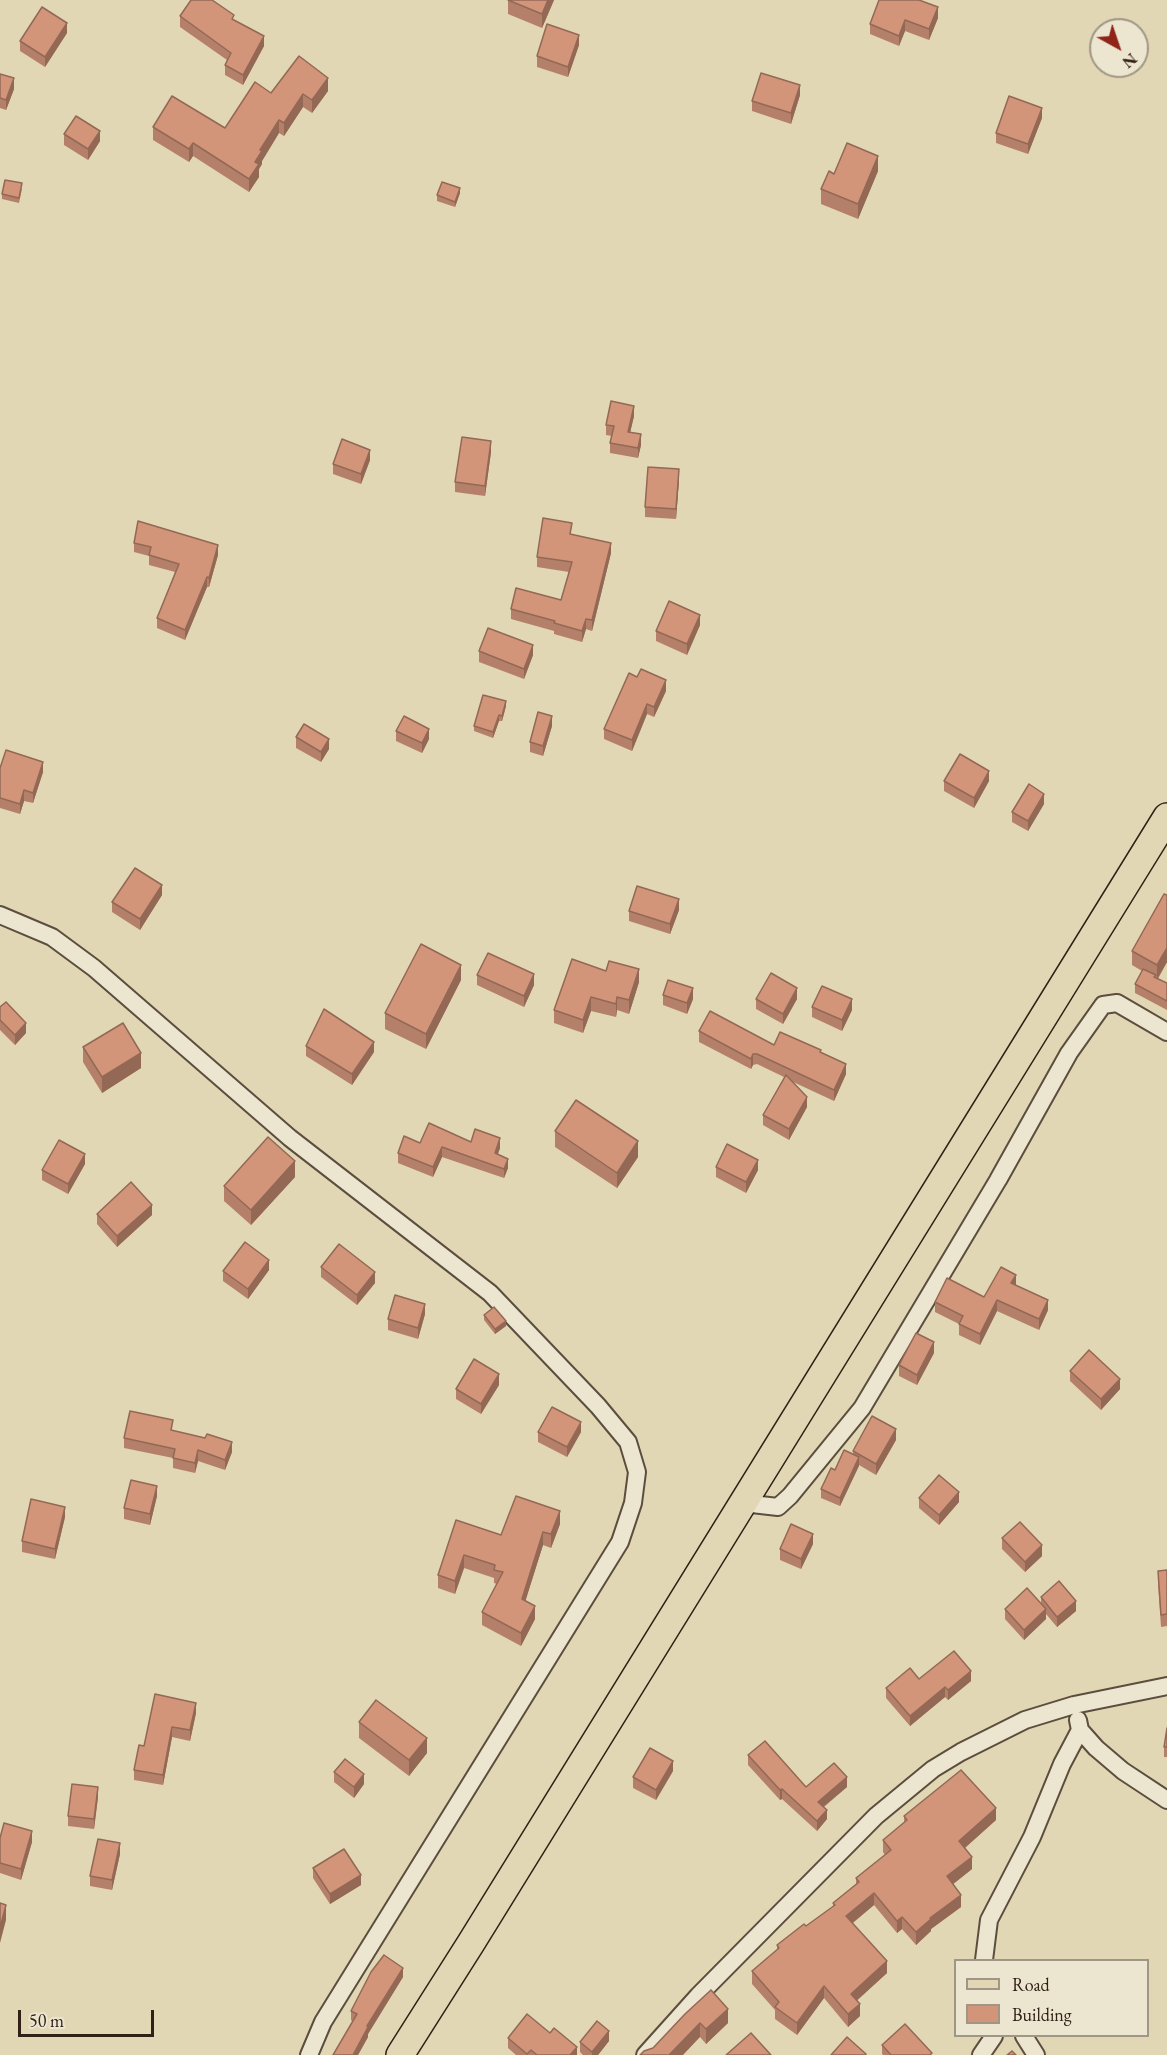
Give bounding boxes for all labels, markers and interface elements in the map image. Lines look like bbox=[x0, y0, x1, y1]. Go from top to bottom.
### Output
north arrow bbox=[1089, 18, 1149, 78]
text: N bbox=[1118, 48, 1141, 73]
legend bbox=[954, 1959, 1149, 2037]
text: Road bbox=[1012, 1973, 1050, 1996]
scale bar bbox=[21, 1998, 158, 2036]
text: Building bbox=[1012, 2003, 1072, 2026]
text: 50 m bbox=[29, 2009, 64, 2032]

